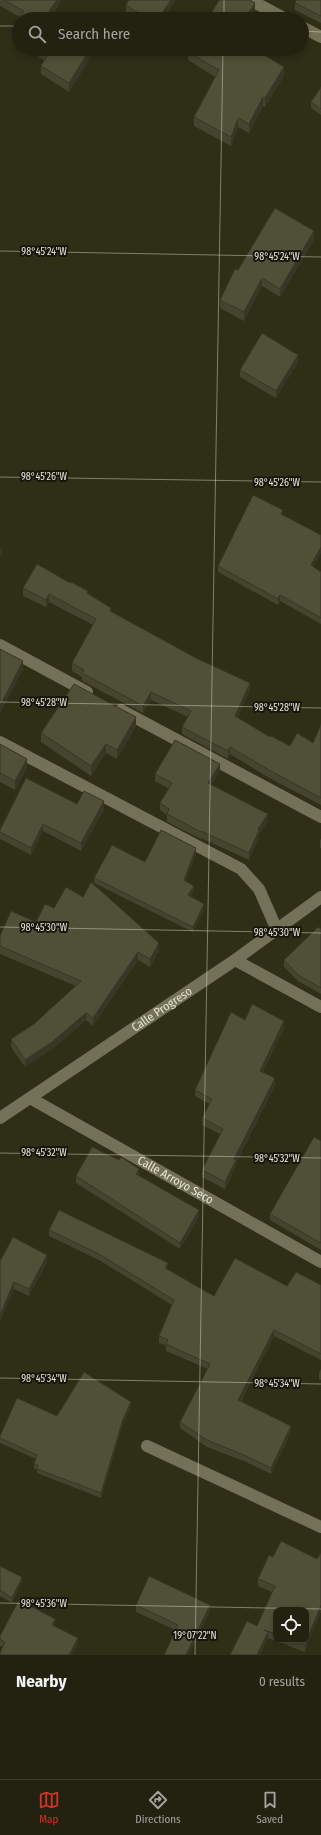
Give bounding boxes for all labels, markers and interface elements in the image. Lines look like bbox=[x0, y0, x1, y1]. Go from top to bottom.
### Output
search box bbox=[12, 12, 309, 56]
icon: search bbox=[26, 23, 48, 45]
text: Search here bbox=[58, 25, 130, 43]
text: 98°45'24"W bbox=[21, 246, 67, 258]
text: 98°45'24"W bbox=[254, 251, 300, 263]
text: 98°45'26"W bbox=[21, 471, 68, 483]
text: 98°45'26"W bbox=[254, 477, 301, 489]
text: 98°45'28"W bbox=[21, 697, 68, 709]
text: 98°45'28"W bbox=[254, 702, 301, 714]
text: 98°45'30"W bbox=[21, 922, 68, 934]
text: 98°45'30"W bbox=[254, 927, 301, 939]
street label: Calle Progreso bbox=[129, 984, 195, 1035]
text: 98°45'32"W bbox=[21, 1147, 67, 1159]
street label: Calle Arroyo Seco bbox=[135, 1153, 216, 1207]
text: 98°45'32"W bbox=[254, 1153, 300, 1165]
text: 98°45'34"W bbox=[21, 1373, 67, 1385]
text: 98°45'34"W bbox=[254, 1378, 300, 1390]
text: 98°45'36"W bbox=[21, 1598, 68, 1610]
map controls bbox=[273, 1607, 309, 1643]
button: locate bbox=[273, 1607, 309, 1643]
text: 19°07'22"N bbox=[173, 1630, 217, 1642]
text: Nearby bbox=[16, 1671, 67, 1692]
text: 0 results bbox=[259, 1674, 305, 1689]
tab: Map bbox=[38, 1789, 60, 1826]
tab: Directions bbox=[135, 1789, 181, 1826]
tab: Saved bbox=[256, 1789, 283, 1826]

